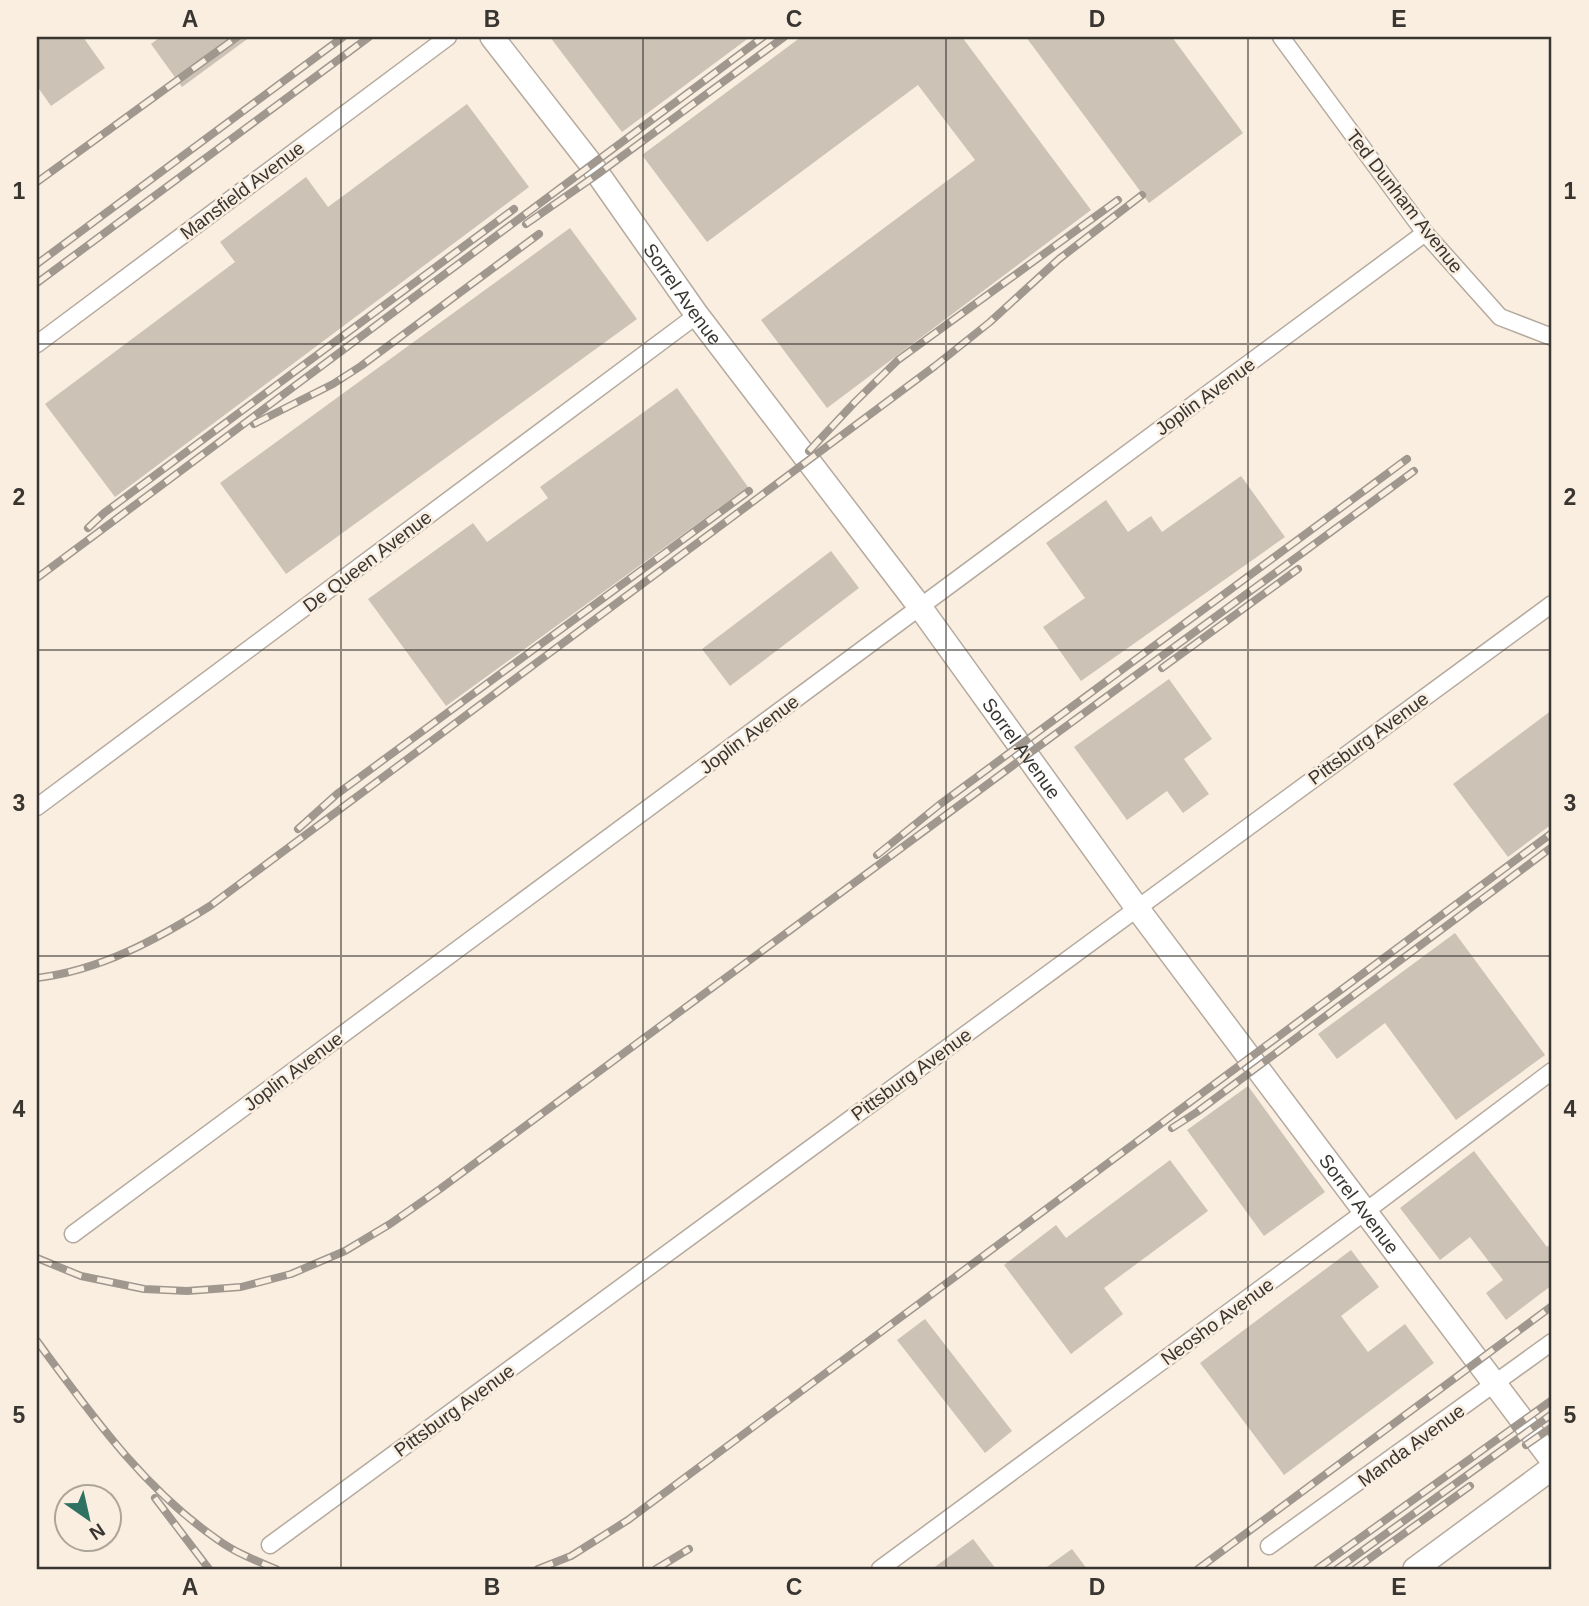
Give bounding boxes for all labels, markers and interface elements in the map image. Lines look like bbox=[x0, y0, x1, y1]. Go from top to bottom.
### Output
text: A bbox=[182, 6, 198, 32]
text: B bbox=[484, 6, 500, 32]
text: C bbox=[786, 6, 802, 32]
text: D bbox=[1089, 6, 1105, 32]
text: E bbox=[1391, 6, 1407, 32]
street label: Ted Dunham Avenue bbox=[1342, 125, 1467, 277]
street label: Mansfield Avenue bbox=[176, 137, 308, 244]
text: 1 bbox=[13, 178, 26, 204]
text: 1 bbox=[1564, 178, 1577, 204]
street label: Sorrel Avenue bbox=[639, 240, 726, 349]
street label: Joplin Avenue bbox=[1151, 353, 1259, 440]
text: 2 bbox=[13, 484, 25, 510]
text: 2 bbox=[1564, 484, 1576, 510]
street label: De Queen Avenue bbox=[299, 506, 435, 616]
street label: Pittsburg Avenue bbox=[1304, 688, 1432, 789]
street label: Joplin Avenue bbox=[696, 691, 803, 778]
street label: Sorrel Avenue bbox=[978, 694, 1065, 803]
text: 3 bbox=[13, 790, 25, 816]
text: 3 bbox=[1564, 790, 1576, 816]
street label: Pittsburg Avenue bbox=[847, 1024, 975, 1125]
street label: Joplin Avenue bbox=[240, 1028, 347, 1115]
text: 4 bbox=[13, 1096, 26, 1122]
text: 4 bbox=[1564, 1096, 1577, 1122]
street label: Sorrel Avenue bbox=[1315, 1150, 1403, 1258]
street label: Neosho Avenue bbox=[1157, 1274, 1278, 1369]
street label: Pittsburg Avenue bbox=[390, 1360, 518, 1461]
street label: Manda Avenue bbox=[1354, 1400, 1469, 1491]
text: 5 bbox=[13, 1402, 26, 1428]
text: 5 bbox=[1564, 1402, 1577, 1428]
north arrow bbox=[52, 1484, 122, 1554]
text: N bbox=[86, 1519, 109, 1544]
text: A bbox=[182, 1574, 198, 1600]
text: B bbox=[484, 1574, 500, 1600]
text: C bbox=[786, 1574, 802, 1600]
text: D bbox=[1089, 1574, 1105, 1600]
text: E bbox=[1391, 1574, 1407, 1600]

